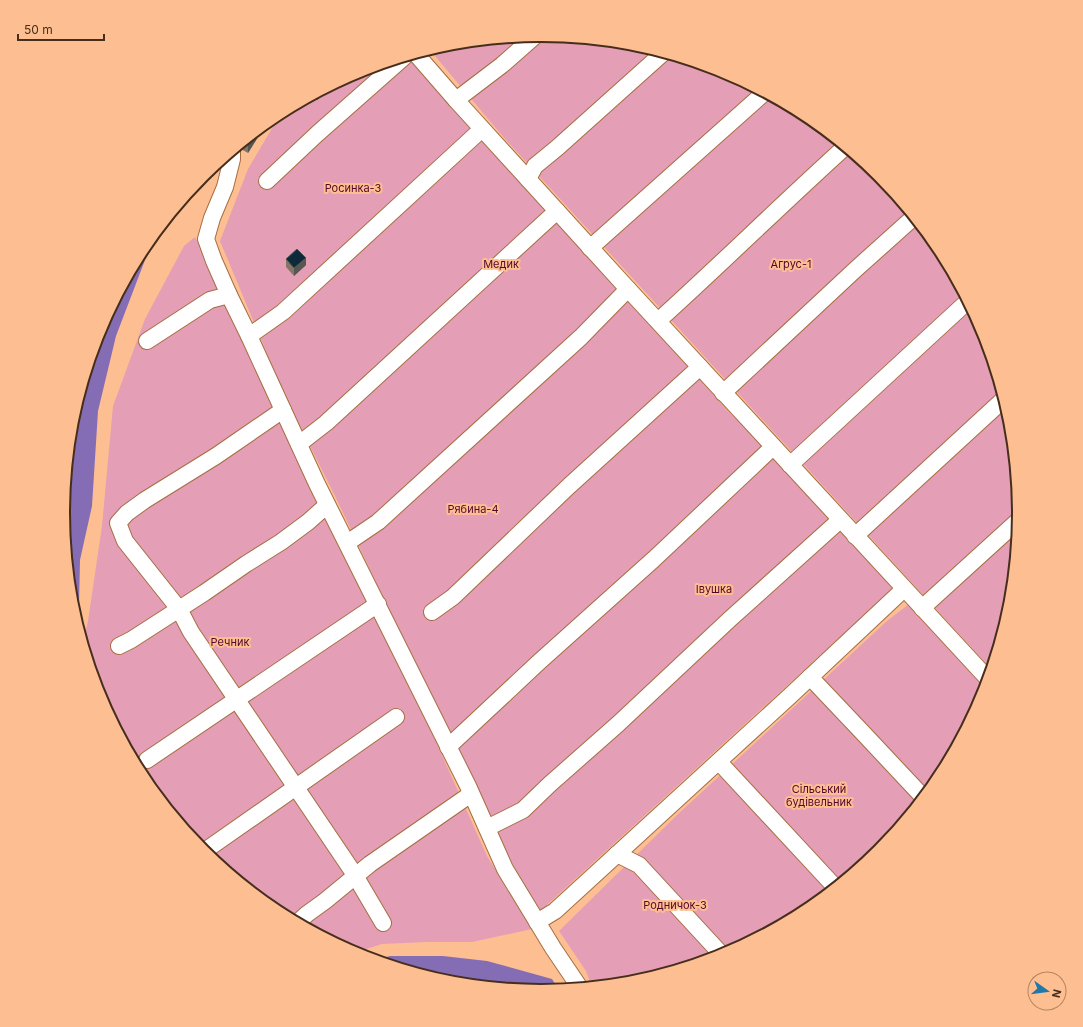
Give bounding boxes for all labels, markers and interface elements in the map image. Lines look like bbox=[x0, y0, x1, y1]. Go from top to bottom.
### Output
scale bar bbox=[18, 16, 104, 42]
text: 50 m bbox=[24, 22, 53, 37]
park label: Росинка-3 bbox=[325, 181, 382, 195]
park label: Медик bbox=[483, 257, 519, 271]
park label: Агрус-1 bbox=[771, 257, 811, 271]
park label: Рябина-4 bbox=[448, 502, 499, 516]
park label: Івушка bbox=[696, 582, 732, 596]
park label: Речник bbox=[211, 635, 249, 649]
park label: Сільський будівельник bbox=[786, 782, 852, 809]
park label: Родничок-3 bbox=[643, 898, 707, 912]
north arrow bbox=[1027, 971, 1067, 1011]
text: N bbox=[1049, 988, 1065, 999]

